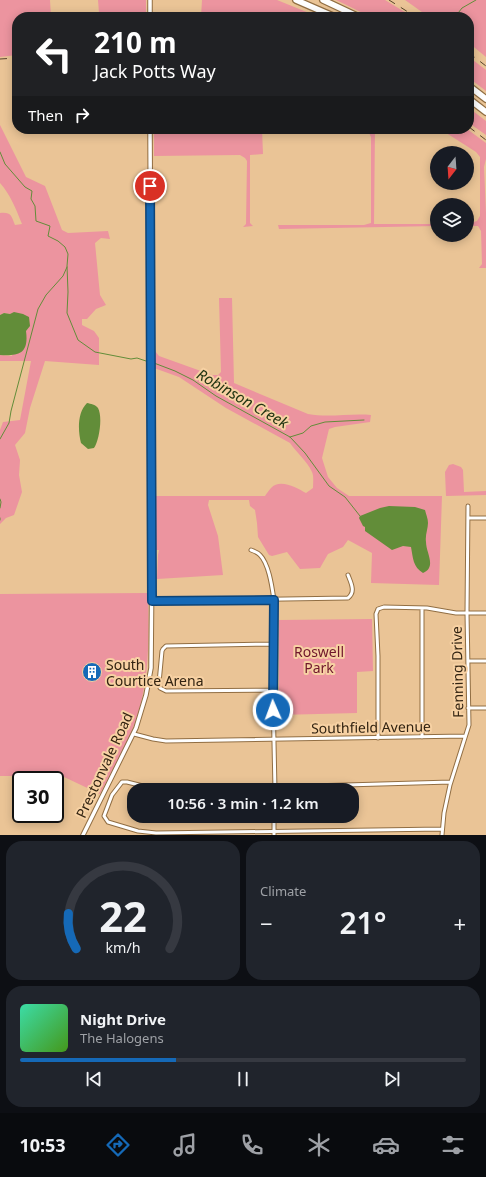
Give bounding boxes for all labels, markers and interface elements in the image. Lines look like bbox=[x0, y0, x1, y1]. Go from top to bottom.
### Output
text: 210 m bbox=[94, 23, 177, 61]
icon: left bbox=[28, 28, 80, 80]
text: Jack Potts Way bbox=[94, 59, 216, 83]
icon: right bbox=[71, 104, 93, 126]
text: Then bbox=[28, 105, 63, 125]
north arrow bbox=[430, 146, 474, 190]
map controls bbox=[430, 146, 474, 242]
pin bbox=[133, 169, 167, 203]
icon: arrive bbox=[139, 175, 161, 197]
button: layers bbox=[430, 198, 474, 242]
water label: Robinson Creek bbox=[194, 364, 293, 433]
street label: Fenning Drive bbox=[447, 626, 467, 718]
park label: Roswell Park bbox=[294, 642, 344, 677]
place label: South Courtice Arena bbox=[106, 655, 204, 690]
building icon: South Courtice Arena bbox=[81, 661, 103, 683]
position arrow bbox=[252, 689, 294, 731]
street label: Prestonvale Road bbox=[71, 709, 137, 821]
street label: Southfield Avenue bbox=[311, 716, 431, 738]
speed limit sign: 30 bbox=[12, 771, 64, 823]
text: 10:56 · 3 min · 1.2 km bbox=[167, 793, 319, 813]
text: Climate bbox=[260, 882, 306, 900]
text: 22 bbox=[99, 887, 147, 943]
text: 21° bbox=[339, 902, 387, 943]
text: − bbox=[260, 908, 273, 938]
text: + bbox=[453, 908, 466, 938]
text: km/h bbox=[105, 937, 141, 956]
text: Night Drive bbox=[80, 1009, 166, 1029]
text: The Halogens bbox=[80, 1029, 164, 1047]
icon: previous bbox=[83, 1068, 105, 1090]
icon: pause bbox=[232, 1068, 254, 1090]
icon: next bbox=[381, 1068, 403, 1090]
icon: directions bbox=[104, 1131, 132, 1159]
icon: music bbox=[171, 1131, 199, 1159]
icon: phone bbox=[238, 1131, 266, 1159]
icon: climate bbox=[305, 1131, 333, 1159]
icon: car bbox=[372, 1131, 400, 1159]
icon: filters bbox=[439, 1131, 467, 1159]
text: 10:53 bbox=[19, 1133, 66, 1157]

